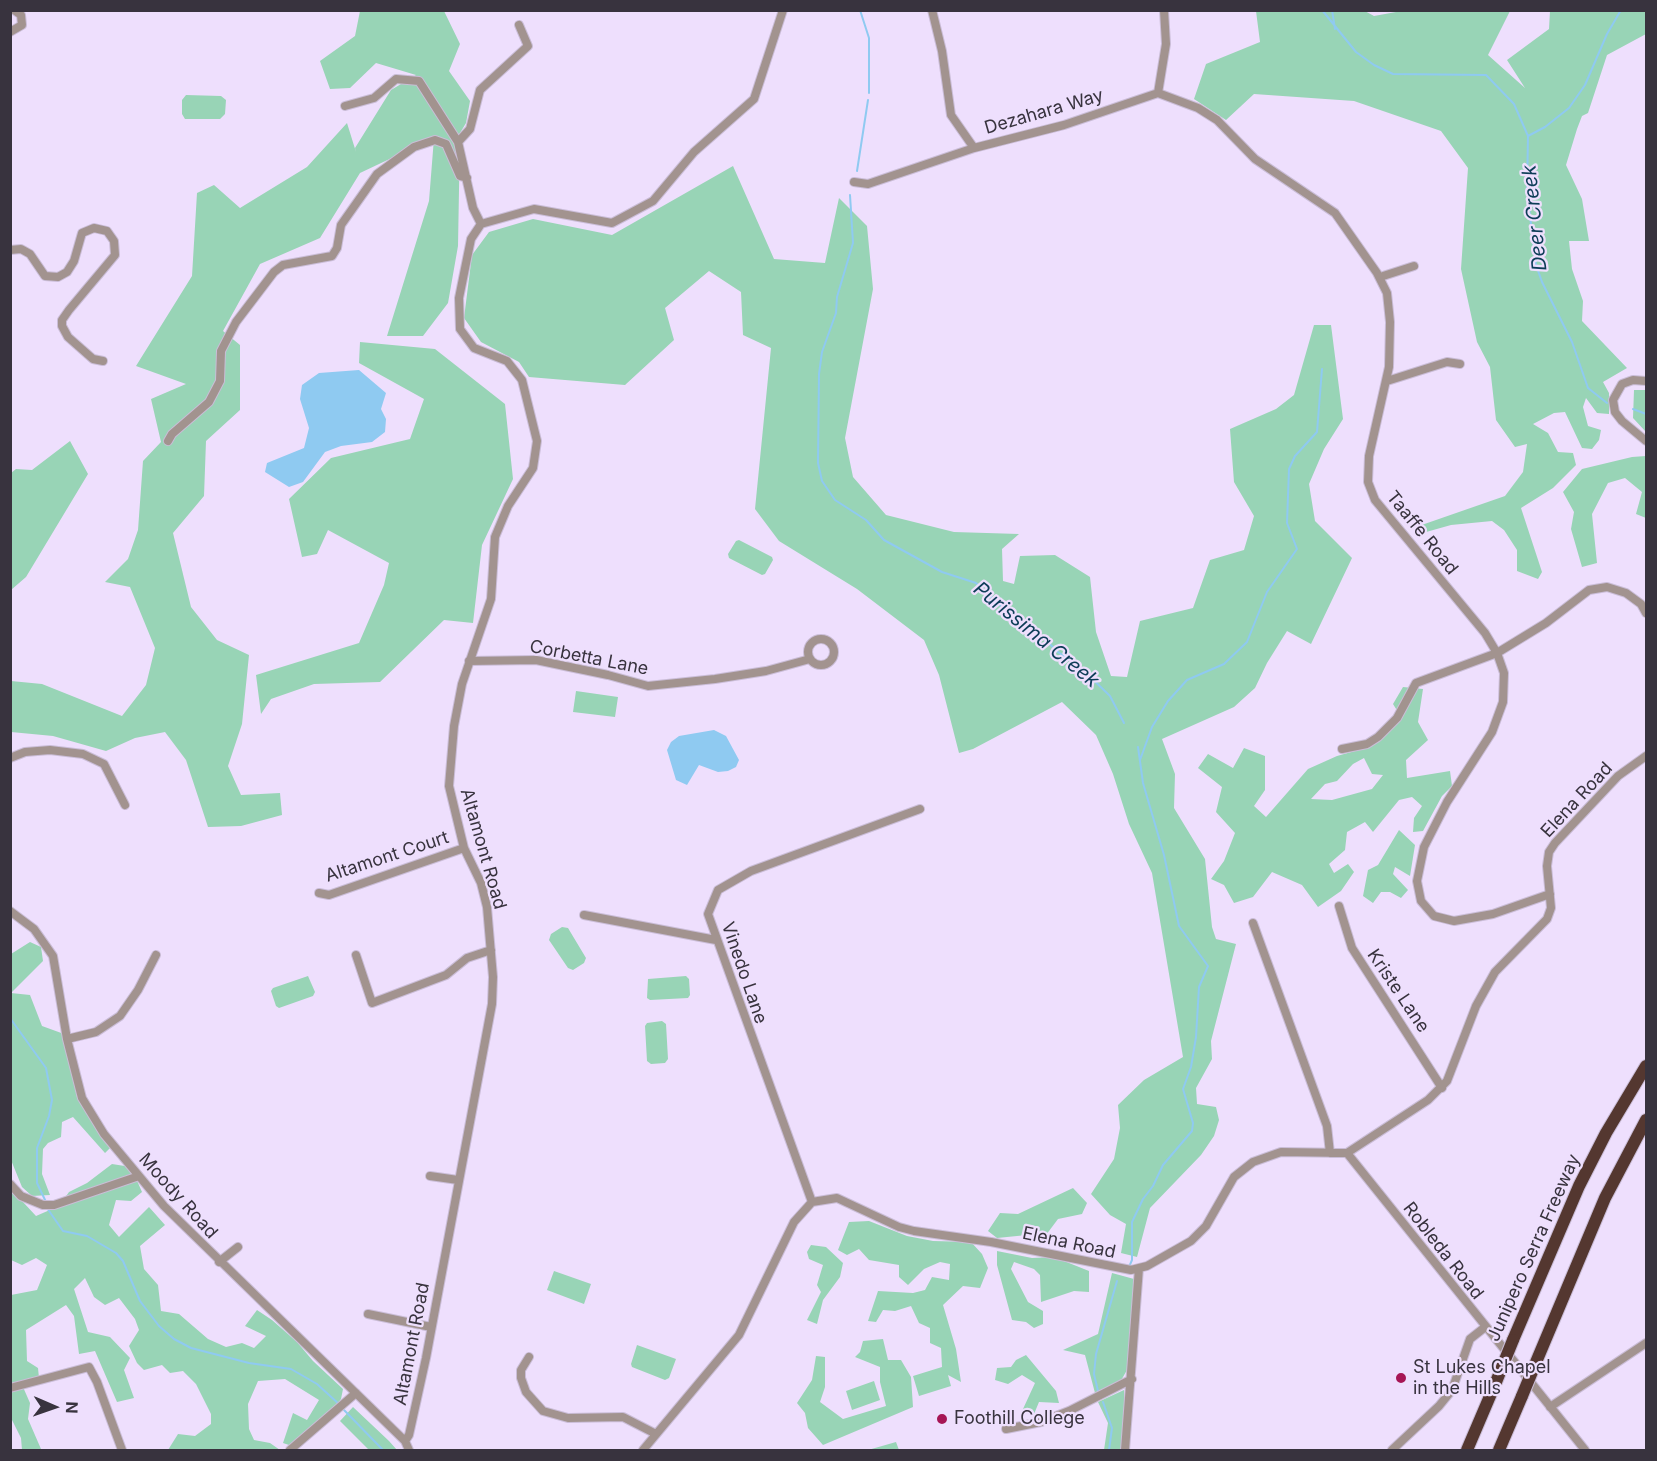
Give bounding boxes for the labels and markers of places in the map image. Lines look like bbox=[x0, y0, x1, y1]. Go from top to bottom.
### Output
place label: St Lukes Chapel in the Hills bbox=[1413, 1357, 1551, 1400]
marker: St Lukes Chapel in the Hills bbox=[1394, 1371, 1408, 1385]
place label: Foothill College bbox=[954, 1408, 1085, 1430]
marker: Foothill College bbox=[935, 1412, 949, 1426]

